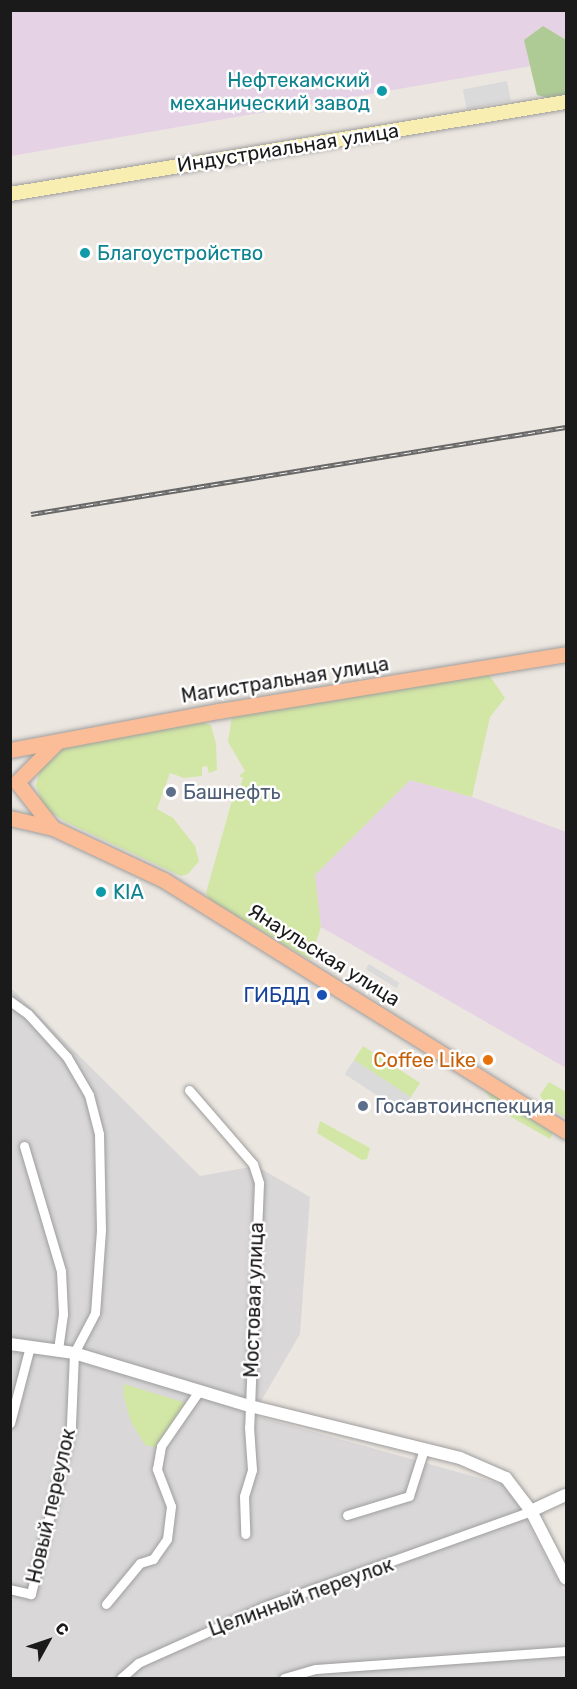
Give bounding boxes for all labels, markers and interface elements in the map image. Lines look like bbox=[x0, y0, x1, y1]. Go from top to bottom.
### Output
place label: Нефтекамский механический завод bbox=[170, 68, 370, 115]
marker: Нефтекамский механический завод bbox=[375, 84, 389, 98]
street label: Индустриальная улица bbox=[175, 119, 401, 177]
place label: Благоустройство bbox=[97, 241, 263, 265]
marker: Благоустройство bbox=[78, 246, 92, 260]
street label: Магистральная улица bbox=[179, 652, 391, 708]
place label: Башнефть bbox=[183, 780, 281, 804]
marker: Башнефть bbox=[164, 785, 178, 799]
place label: KIA bbox=[113, 880, 144, 904]
marker: KIA bbox=[94, 885, 108, 899]
street label: Янаульская улица bbox=[244, 899, 404, 1011]
place label: ГИБДД bbox=[244, 983, 310, 1007]
marker: ГИБДД bbox=[315, 988, 329, 1002]
place label: Coffee Like bbox=[373, 1048, 476, 1072]
marker: Coffee Like bbox=[481, 1053, 495, 1067]
place label: Госавтоинспекция bbox=[375, 1094, 554, 1118]
marker: Госавтоинспекция bbox=[356, 1099, 370, 1113]
street label: Мостовая улица bbox=[239, 1222, 269, 1378]
street label: Новый переулок bbox=[22, 1426, 80, 1586]
street label: Целинный переулок bbox=[205, 1552, 397, 1642]
north arrow bbox=[18, 1611, 78, 1671]
text: С bbox=[51, 1619, 73, 1640]

